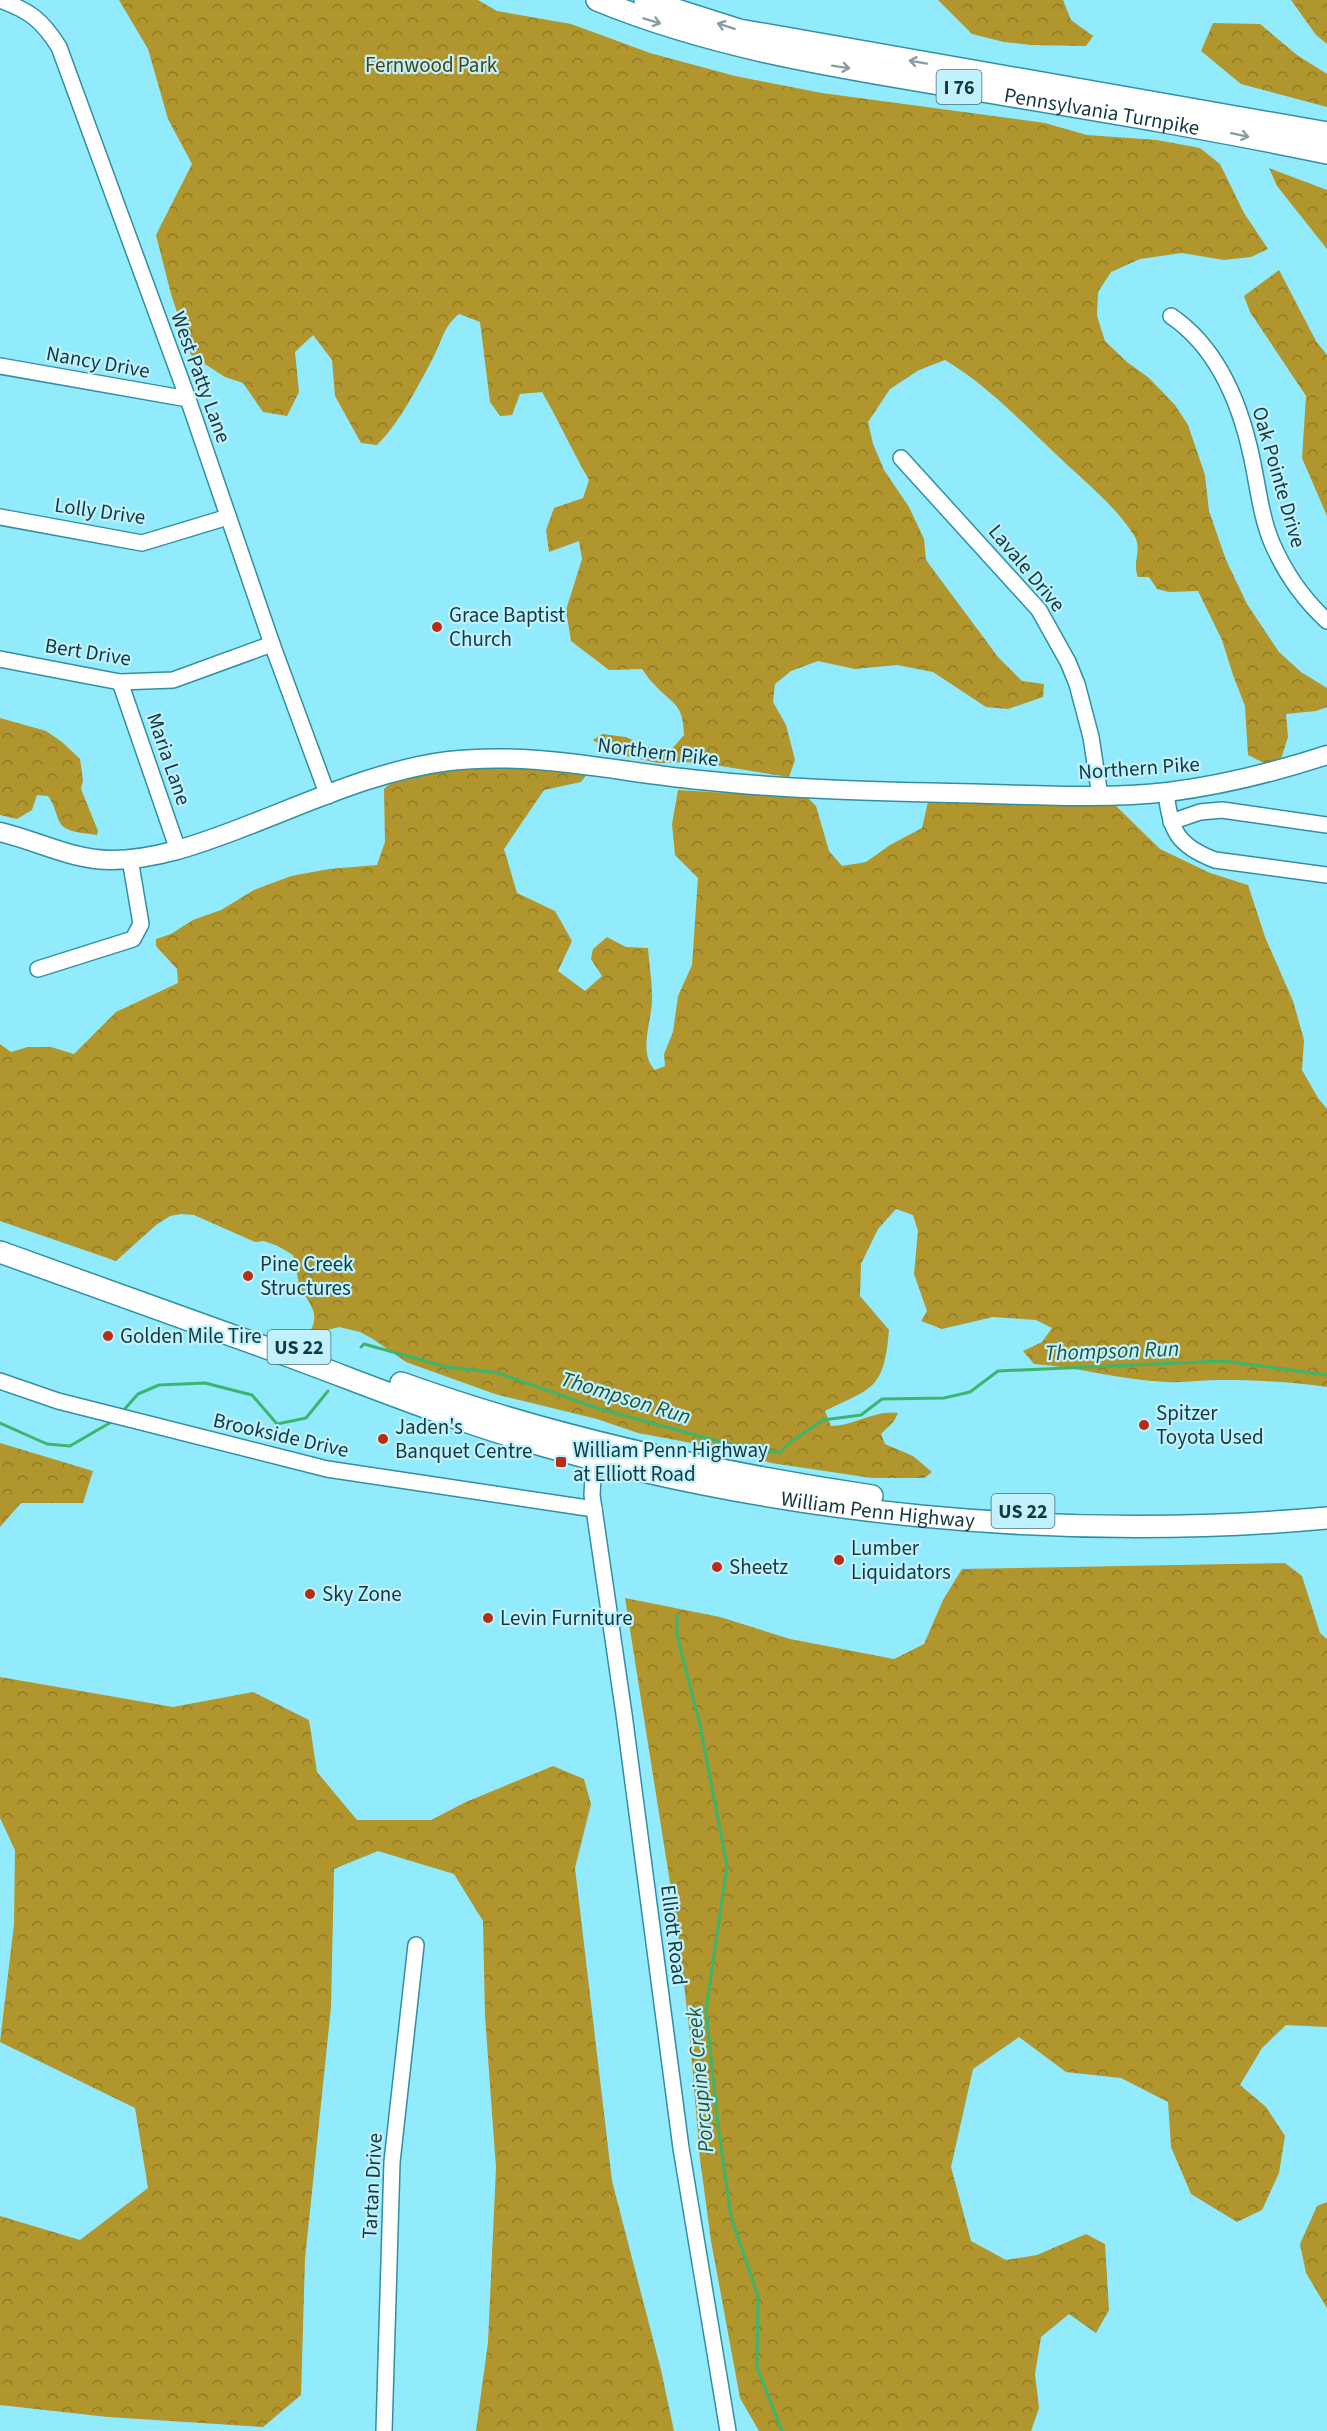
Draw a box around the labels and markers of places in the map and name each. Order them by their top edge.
place label: Grace Baptist Church [449,600,565,654]
marker: Grace Baptist Church [430,620,444,634]
place label: Pine Creek Structures [260,1249,354,1303]
marker: Pine Creek Structures [241,1269,255,1283]
place label: Golden Mile Tire [120,1321,262,1351]
marker: Golden Mile Tire [101,1329,115,1343]
place label: Spitzer Toyota Used [1156,1398,1264,1452]
place label: Jaden's Banquet Centre [395,1412,533,1466]
marker: Spitzer Toyota Used [1137,1418,1151,1432]
marker: Jaden's Banquet Centre [376,1432,390,1446]
place label: William Penn Highway at Elliott Road [573,1435,768,1489]
marker: William Penn Highway at Elliott Road [554,1455,568,1469]
place label: Lumber Liquidators [851,1533,951,1587]
place label: Sheetz [729,1552,788,1582]
marker: Lumber Liquidators [832,1553,846,1567]
marker: Sheetz [710,1560,724,1574]
place label: Sky Zone [322,1579,402,1609]
marker: Sky Zone [303,1587,317,1601]
place label: Levin Furniture [500,1603,633,1633]
marker: Levin Furniture [481,1611,495,1625]

